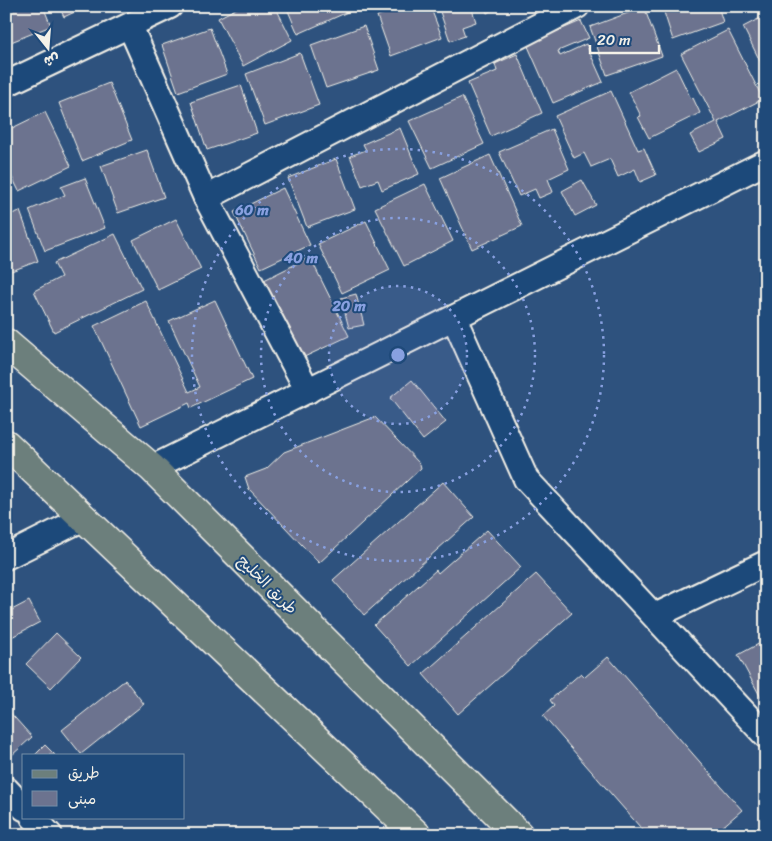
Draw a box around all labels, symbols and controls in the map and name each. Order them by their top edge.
north arrow [22,22,72,72]
scale bar [590,22,658,54]
text: 20 m [597,27,631,53]
text: ش [41,46,63,74]
text: 60 m [234,197,269,223]
text: 40 m [283,245,319,271]
text: 20 m [331,293,366,319]
centre of rings [389,346,407,364]
street label: طريق الخليج [230,547,305,622]
legend [22,754,185,818]
text: طريق [68,760,100,786]
text: مبنى [68,786,96,812]

